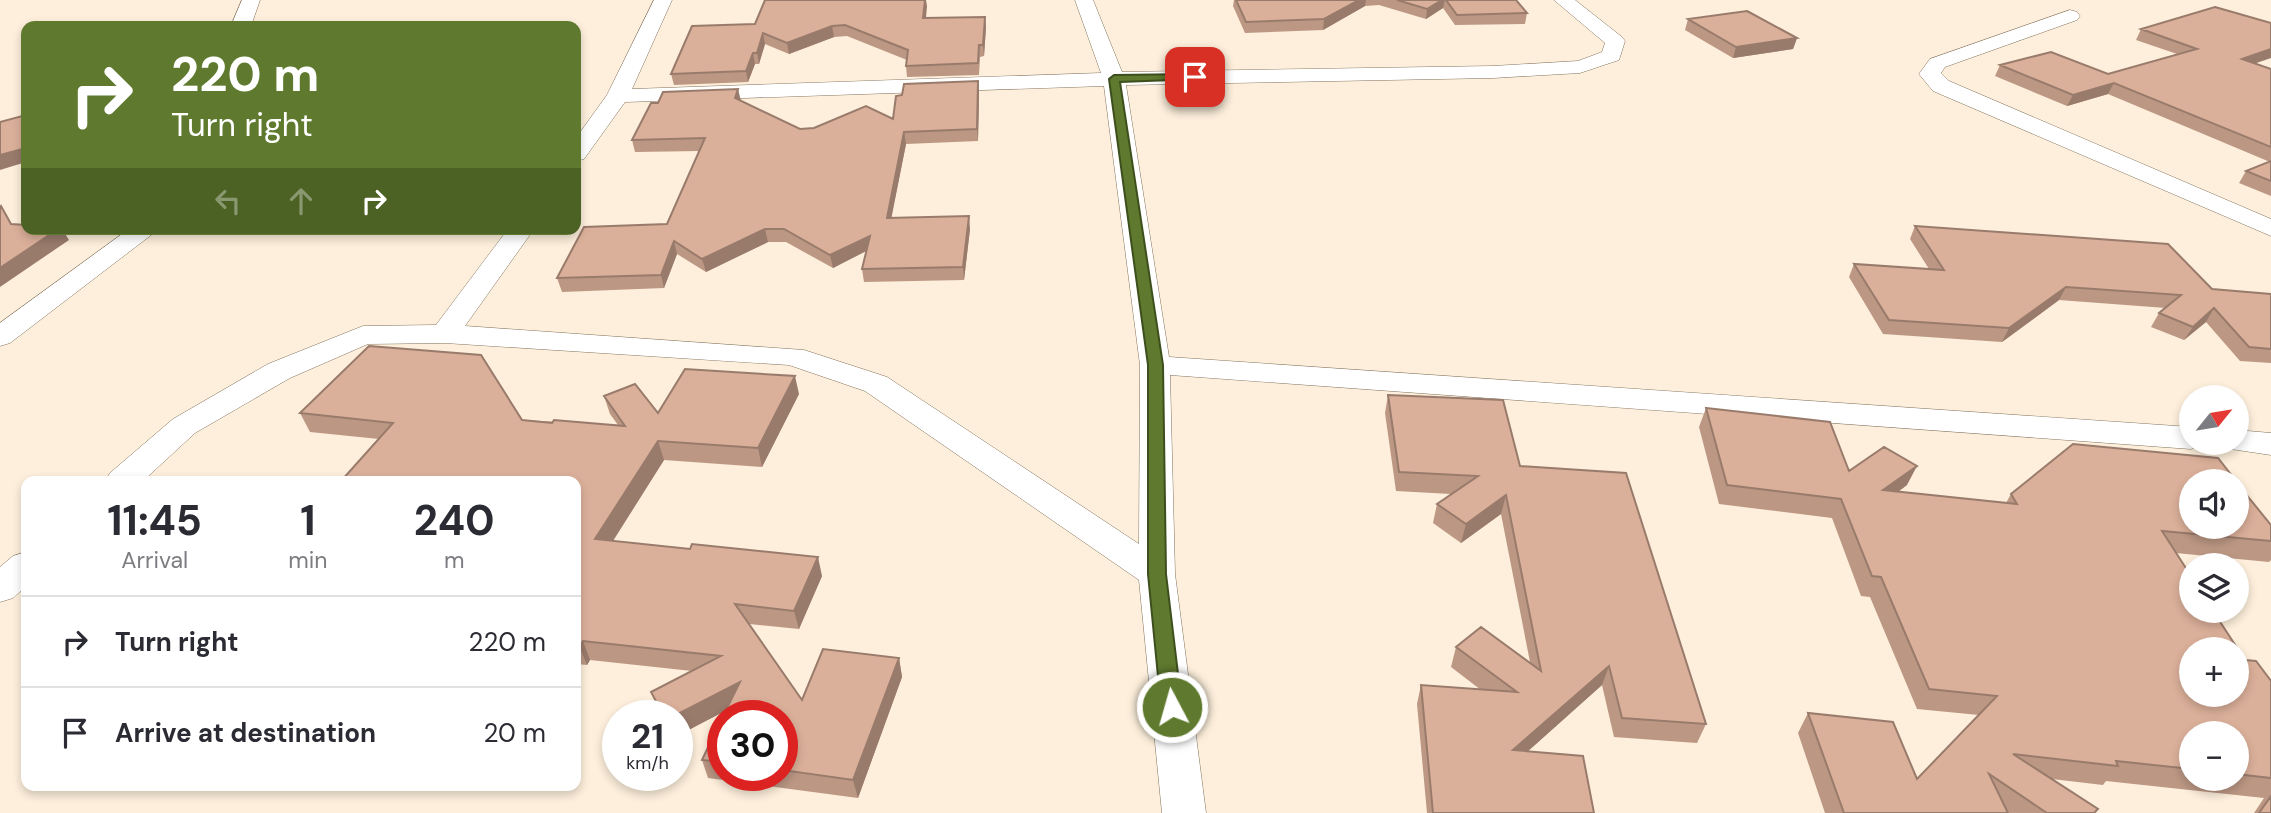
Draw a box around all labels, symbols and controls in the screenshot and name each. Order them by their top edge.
text: 220 m [171,42,319,106]
pin [1165,47,1225,107]
icon: right [56,49,147,140]
icon: arrive [1176,58,1214,96]
text: Turn right [171,104,313,146]
icon: left [209,182,247,220]
icon: ahead [282,182,320,220]
icon: right [355,182,393,220]
north arrow [2179,385,2249,455]
map controls [2179,385,2249,791]
button: sound [2179,469,2249,539]
text: 11:45 [107,493,202,548]
text: 1 [300,493,316,548]
text: 240 [414,493,495,548]
text: Arrival [121,545,188,575]
text: min [288,545,328,575]
text: m [444,545,464,575]
button: layers [2179,553,2249,623]
icon: right [56,623,94,661]
text: Turn right [115,625,239,659]
text: 220 m [468,625,546,659]
button: + [2179,637,2249,707]
position arrow [1135,670,1209,744]
speed limit sign: 30 [707,700,798,791]
text: 21 [631,713,664,759]
icon: arrive [56,714,94,752]
text: Arrive at destination [115,716,376,750]
text: 20 m [483,716,546,750]
button: − [2179,721,2249,791]
text: km/h [626,751,669,775]

